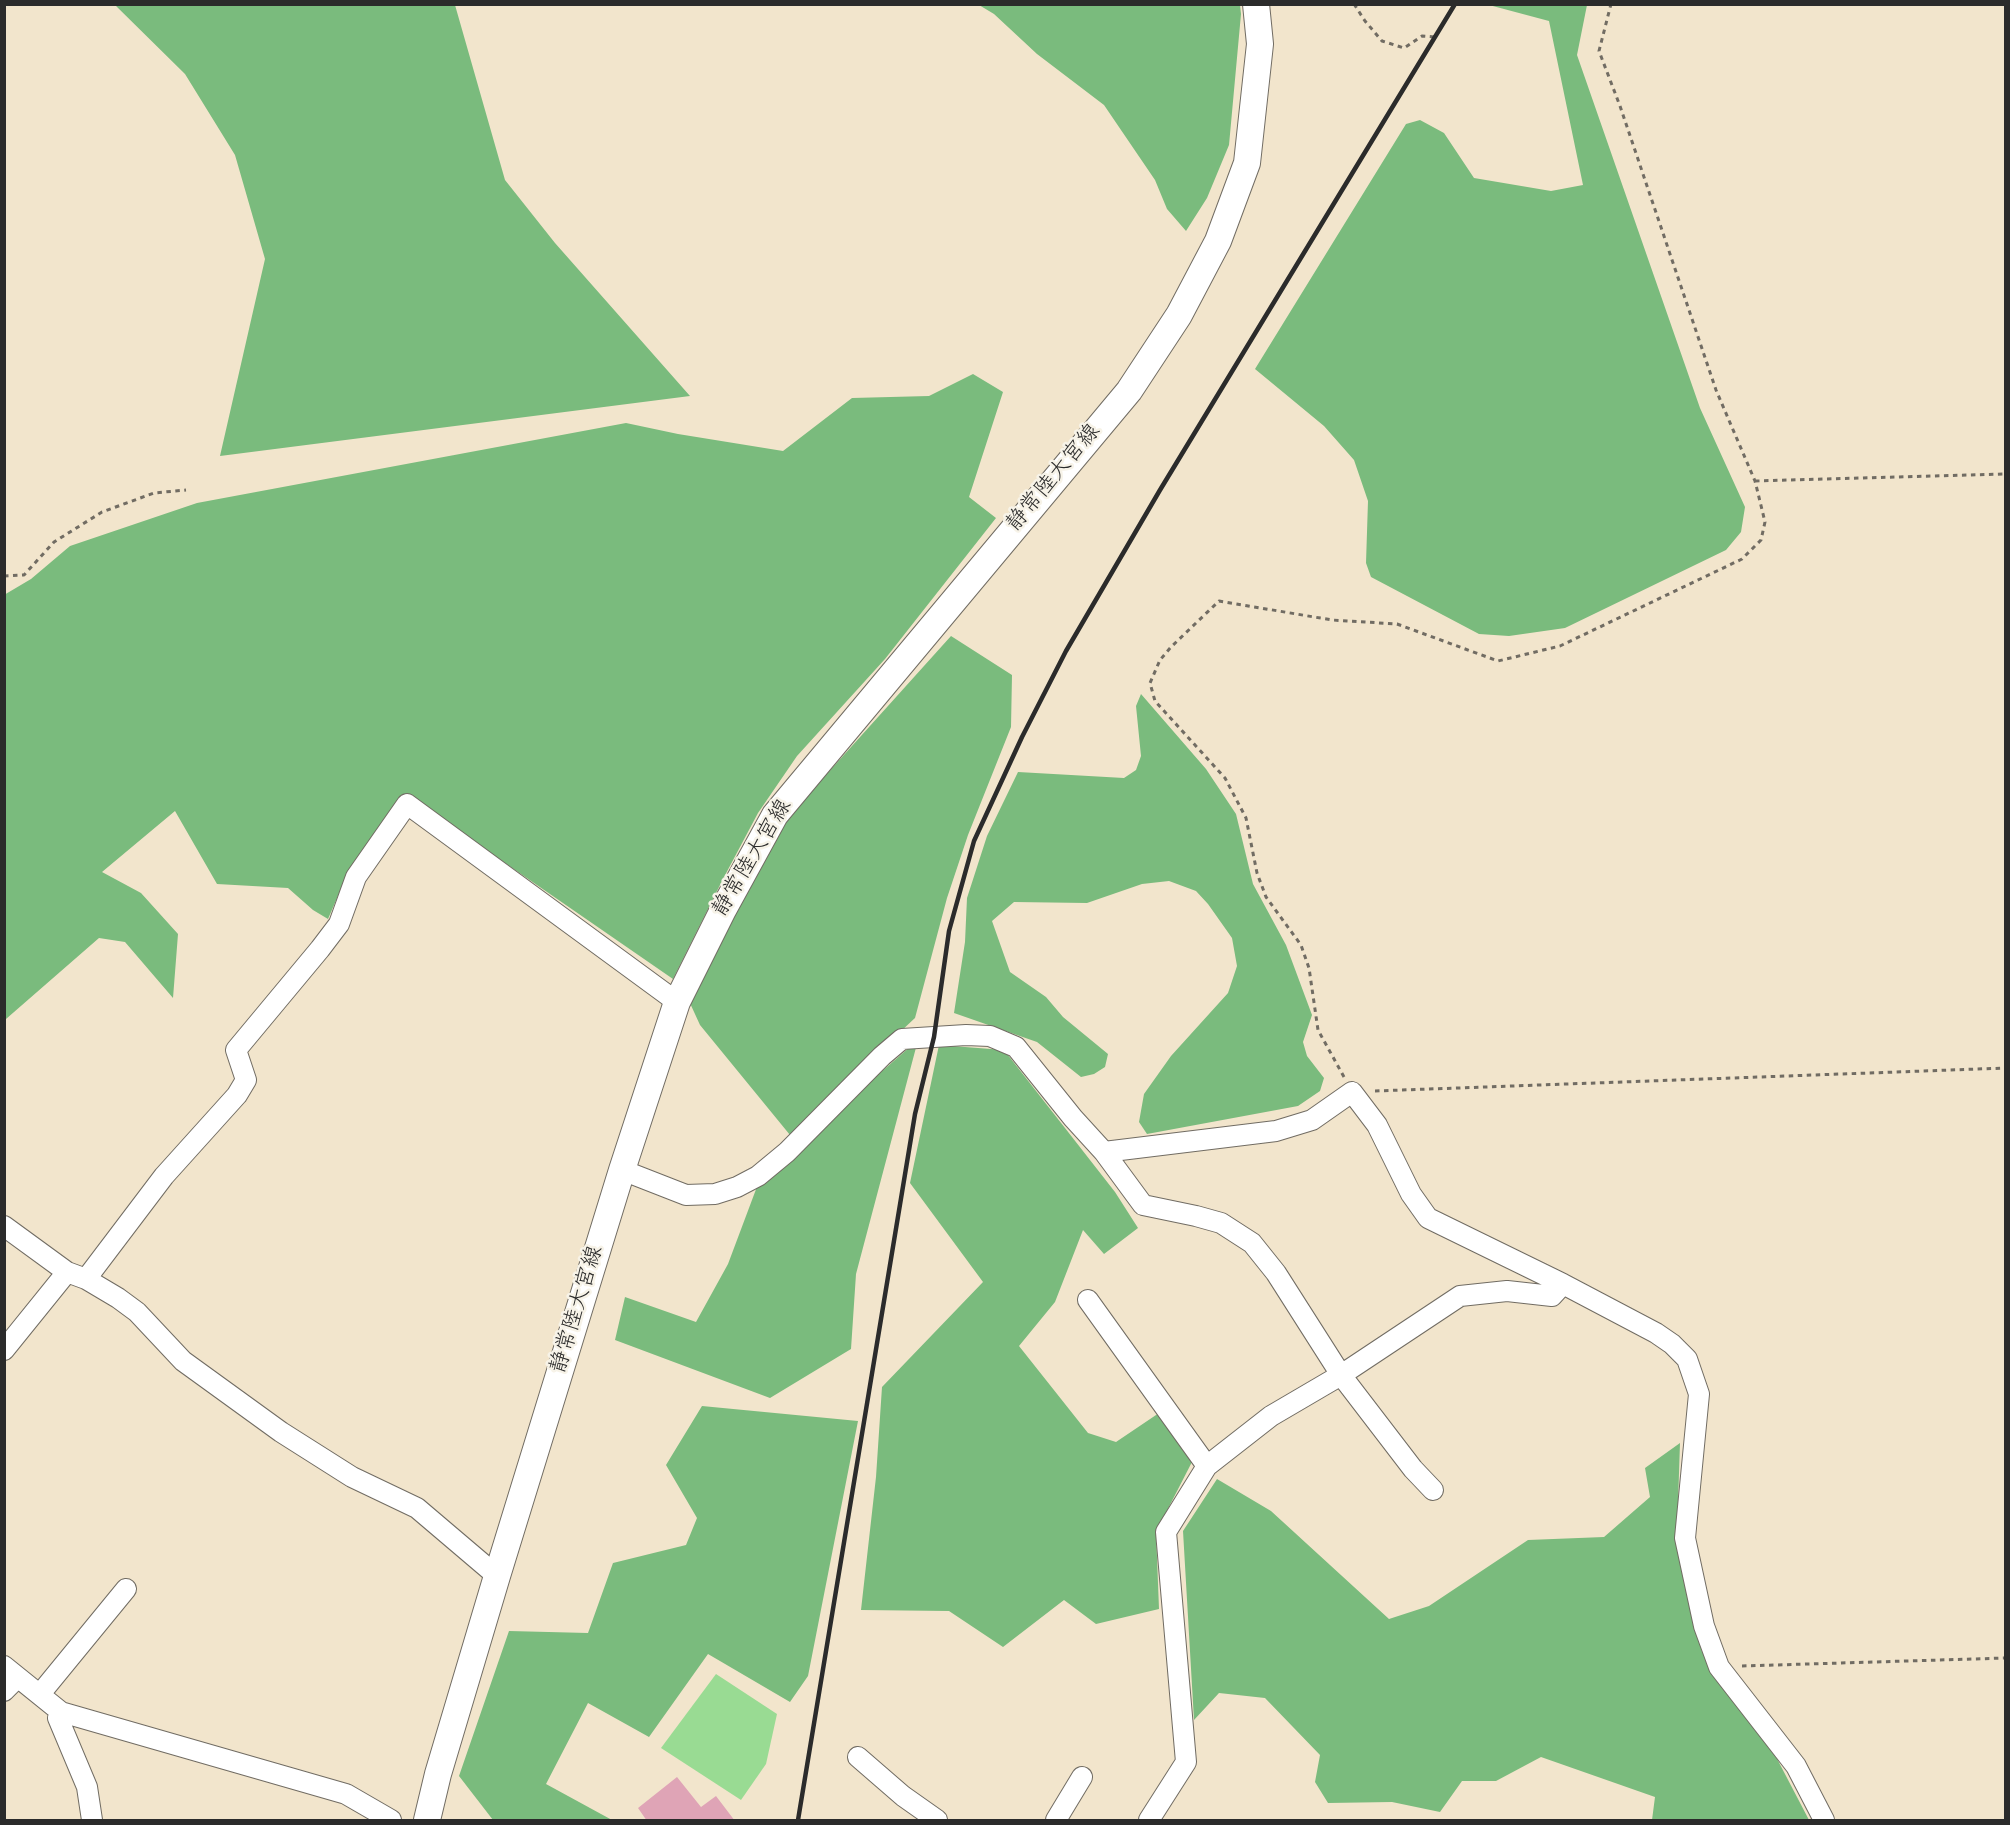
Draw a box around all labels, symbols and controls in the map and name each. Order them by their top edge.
street label: 静常陸大宮線 [1002,420,1108,538]
street label: 静常陸大宮線 [709,796,799,922]
street label: 静常陸大宮線 [547,1243,611,1377]

